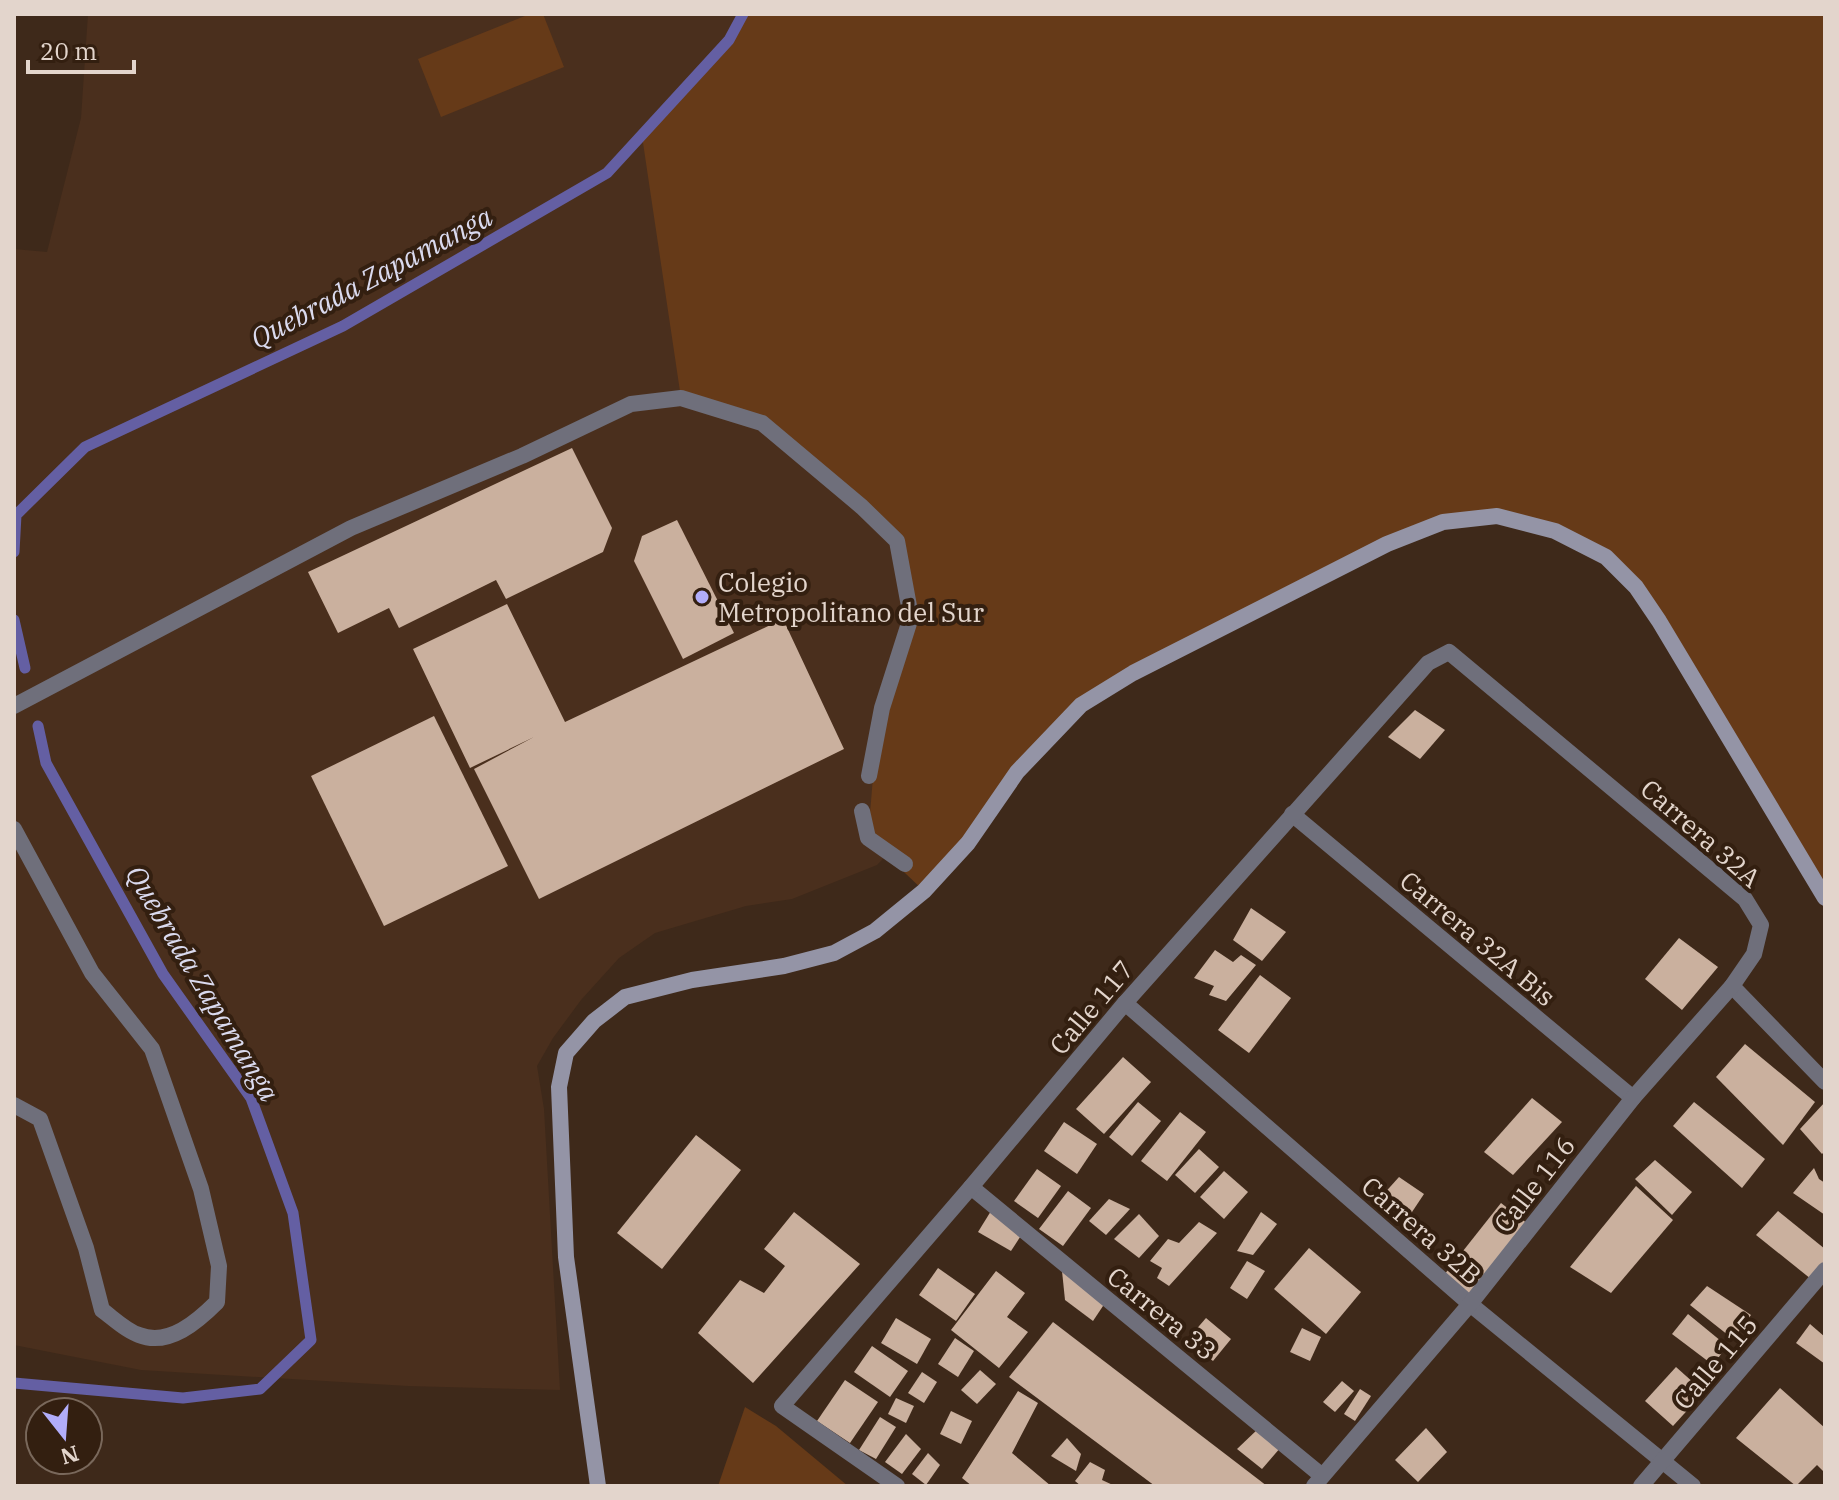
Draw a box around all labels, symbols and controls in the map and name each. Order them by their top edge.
scale bar [28,24,134,74]
text: 20 m [40,35,97,67]
water label: Quebrada Zapamanga [244,197,498,357]
place label: Colegio Metropolitano del Sur [718,565,984,629]
marker: Colegio Metropolitano del Sur [693,588,711,606]
street label: Carrera 32A [1634,771,1768,895]
water label: Quebrada Zapamanga [118,858,288,1108]
street label: Carrera 32A Bis [1393,863,1563,1013]
street label: Calle 117 [1042,953,1140,1061]
street label: Calle 116 [1486,1129,1582,1239]
street label: Carrera 32B [1355,1169,1489,1291]
street label: Carrera 33 [1101,1259,1223,1367]
street label: Calle 115 [1666,1308,1764,1416]
north arrow [24,1396,104,1476]
text: N [57,1439,83,1472]

